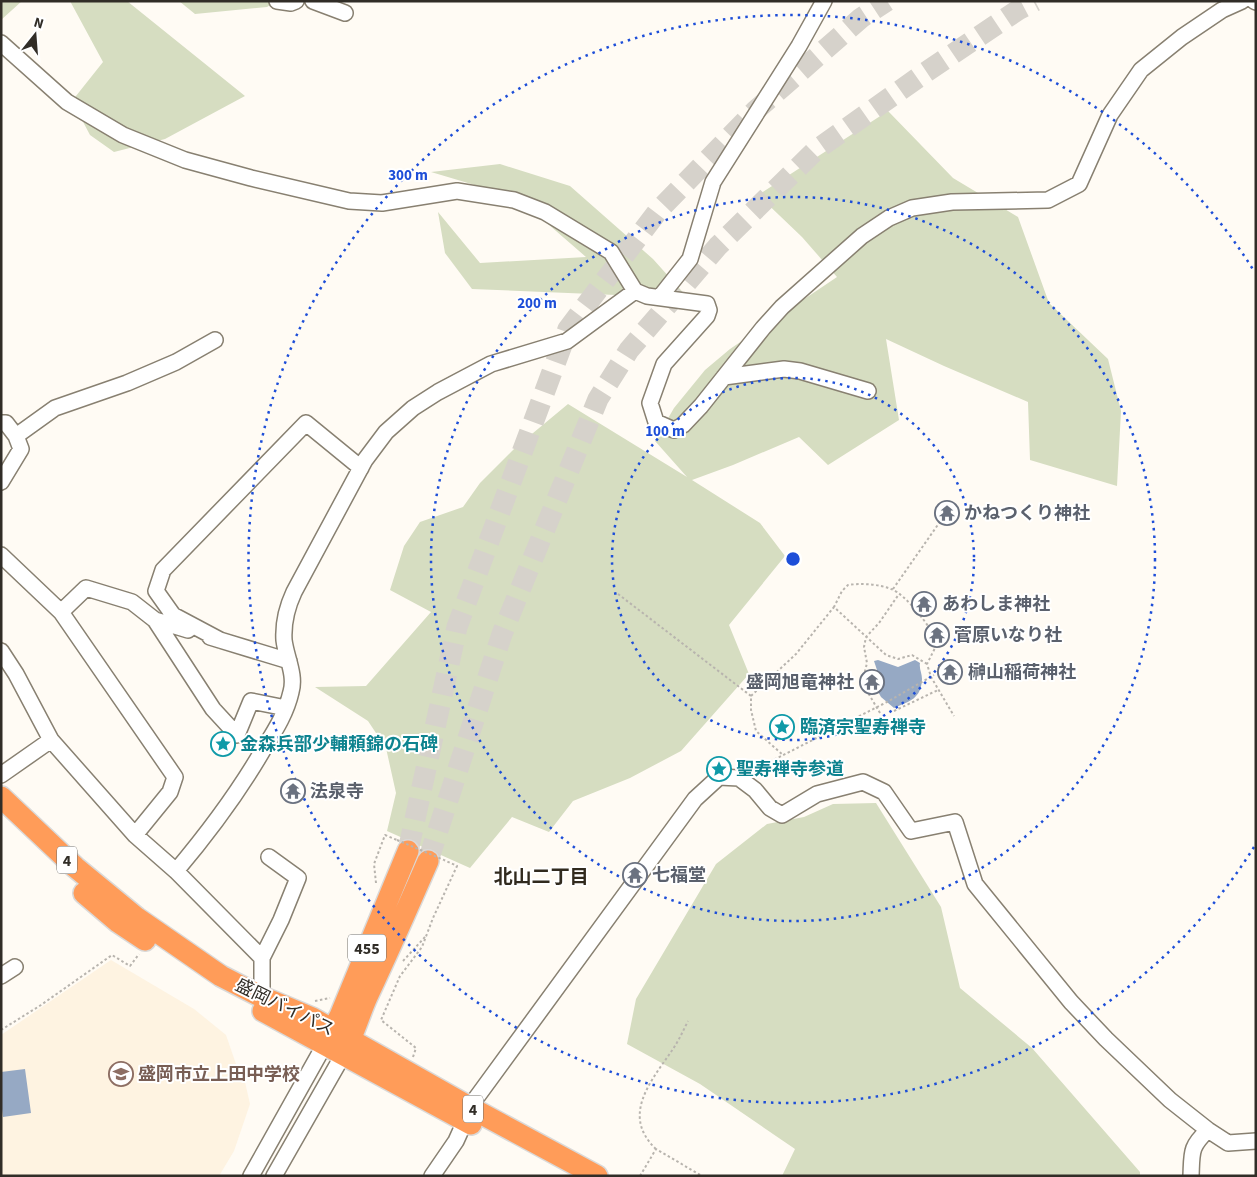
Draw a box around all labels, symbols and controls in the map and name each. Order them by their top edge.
north arrow [10,10,60,60]
text: N [31,13,46,34]
text: 300 m [388,165,428,186]
text: 200 m [517,293,557,314]
text: 100 m [645,421,685,442]
temple icon: かねつくり神社 [934,500,960,526]
place label: かねつくり神社 [964,501,1090,526]
centre of rings [784,550,802,568]
temple icon: あわしま神社 [911,591,937,617]
place label: あわしま神社 [942,592,1050,617]
temple icon: 菅原いなり社 [924,622,950,648]
place label: 菅原いなり社 [954,623,1062,648]
temple icon: 榊山稲荷神社 [937,659,963,685]
place label: 榊山稲荷神社 [968,660,1076,685]
temple icon: 盛岡旭竜神社 [859,669,885,695]
place label: 盛岡旭竜神社 [746,670,854,695]
place icon: 臨済宗聖寿禅寺 [769,714,795,740]
place label: 臨済宗聖寿禅寺 [800,715,926,740]
place icon: 金森兵部少輔頼錦の石碑 [210,731,236,757]
place label: 金森兵部少輔頼錦の石碑 [240,732,438,757]
place icon: 聖寿禅寺参道 [706,756,732,782]
place label: 聖寿禅寺参道 [736,757,844,782]
temple icon: 法泉寺 [280,778,306,804]
place label: 法泉寺 [310,779,364,804]
road number: 4 [57,846,77,874]
temple icon: 七福堂 [622,862,648,888]
place label: 七福堂 [652,863,706,888]
district label: 北山二丁目 [493,864,589,891]
road number: 455 [348,934,386,961]
street label: 盛岡バイパス [231,973,339,1042]
school or university icon: 盛岡市立上田中学校 [108,1061,134,1087]
place label: 盛岡市立上田中学校 [138,1062,300,1087]
road number: 4 [463,1096,483,1122]

